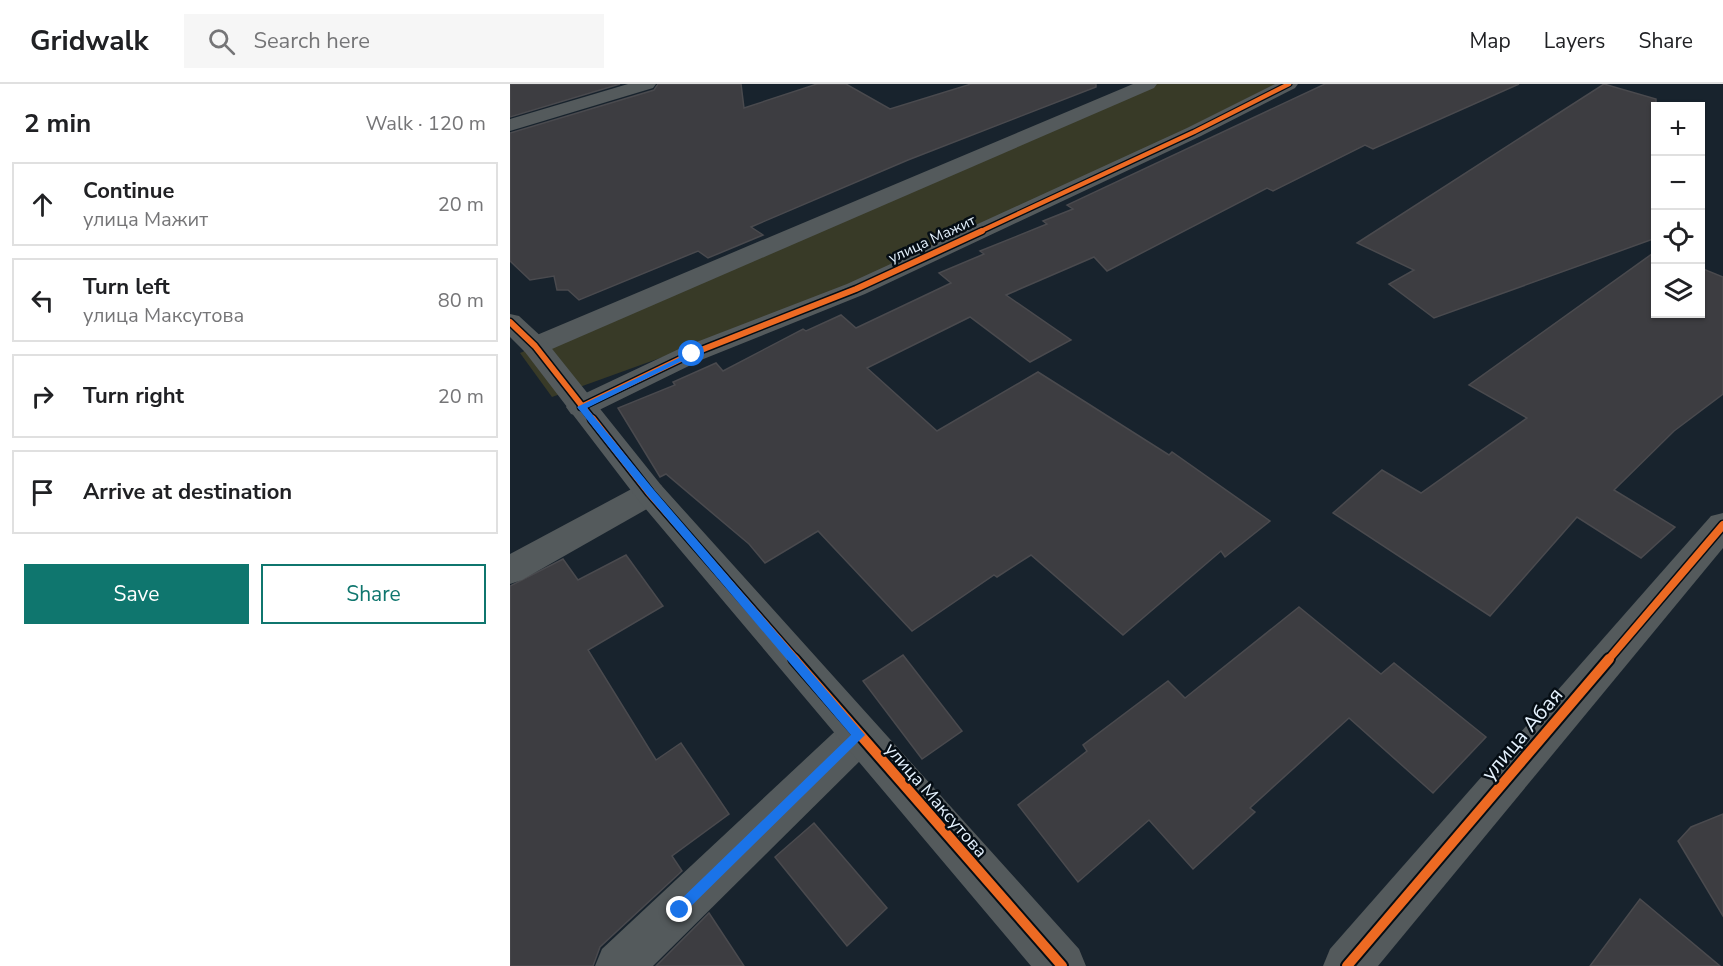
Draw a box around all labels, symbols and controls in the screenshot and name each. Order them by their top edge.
search box [184,14,604,68]
text: Gridwalk [30,22,148,60]
icon: search [205,25,238,58]
text: Search here [253,26,370,56]
text: Map [1469,27,1511,55]
text: Layers [1544,27,1605,55]
text: Share [1638,27,1693,55]
map controls [1651,102,1705,318]
button: + [1651,102,1705,156]
text: 2 min [24,106,91,141]
text: Walk · 120 m [366,110,486,137]
button: − [1651,156,1705,210]
text: Continue [83,176,174,206]
icon: ahead [26,188,59,221]
text: 20 m [438,191,484,218]
text: улица Мажит [83,206,208,233]
street label: улица Мажит [885,210,979,268]
button: locate [1651,210,1705,264]
button: layers [1651,264,1705,318]
text: Turn left [83,272,170,302]
icon: left [26,284,59,317]
text: 80 m [438,287,484,314]
text: улица Максутова [83,302,244,329]
route start [678,340,704,366]
icon: right [26,380,59,413]
text: Turn right [83,381,184,411]
text: 20 m [438,383,484,410]
icon: arrive [26,476,59,509]
text: Arrive at destination [83,477,292,507]
button: Save [24,564,249,624]
button: Share [261,564,486,624]
street label: улица Абая [1475,682,1569,786]
street label: улица Максутова [879,737,993,863]
route end [666,896,692,922]

